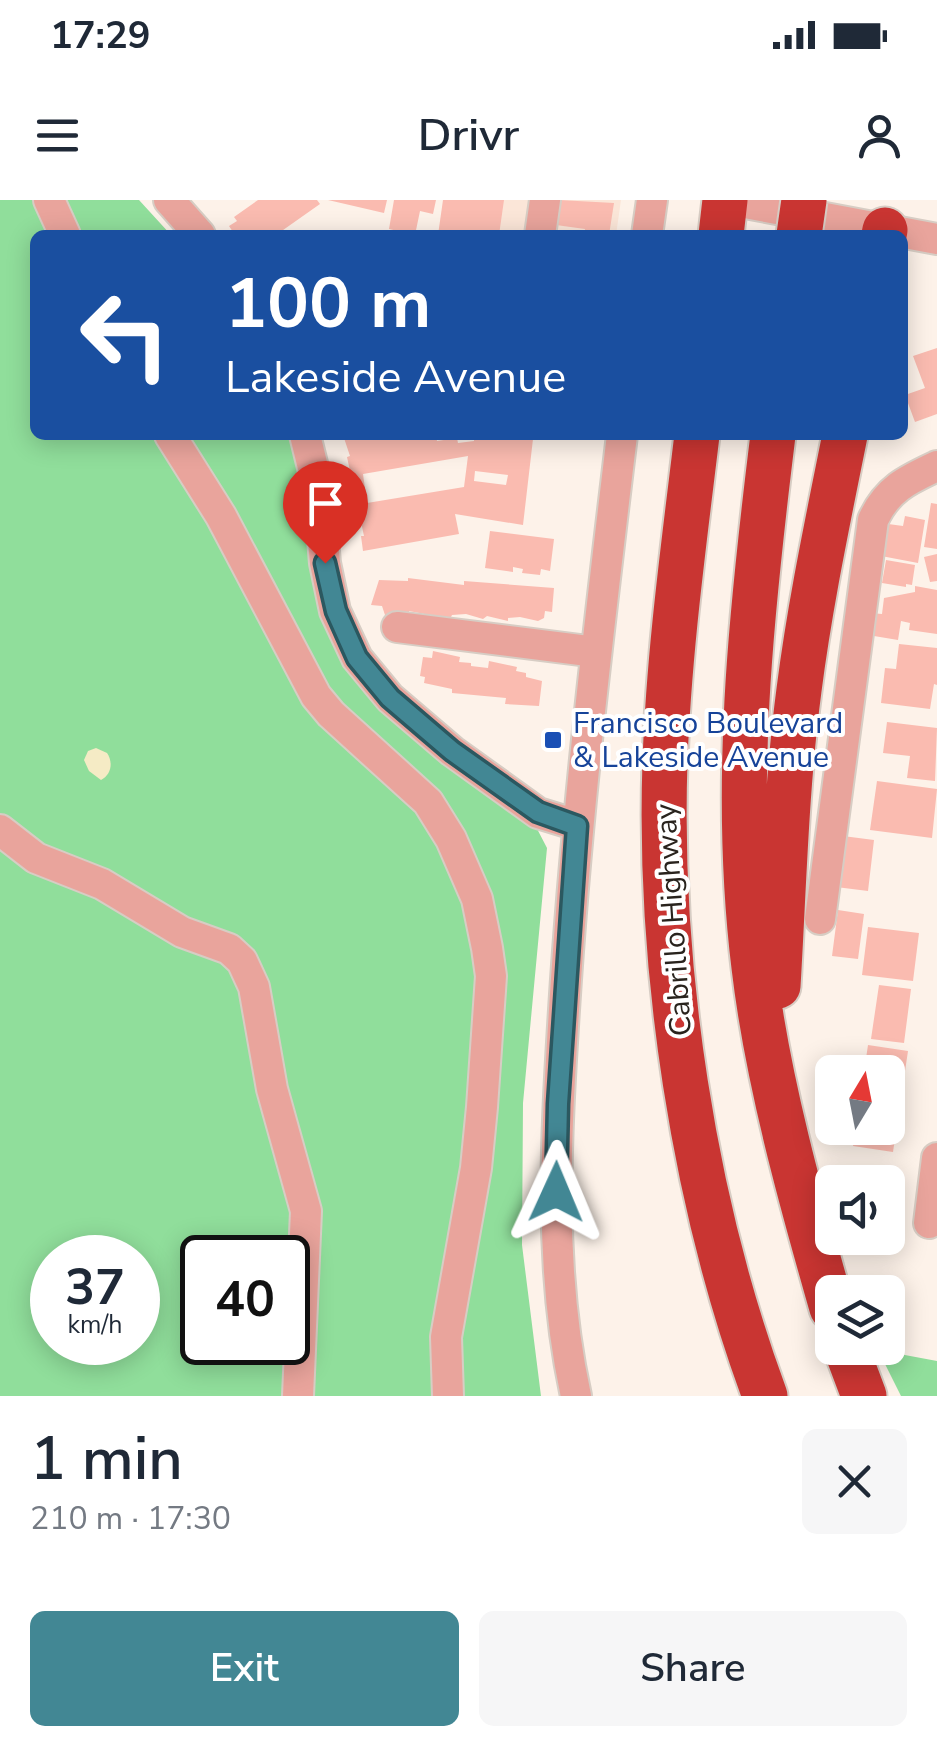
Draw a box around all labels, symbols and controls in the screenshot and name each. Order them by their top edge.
text: 17:29 [50,10,151,61]
text: Drivr [418,105,519,166]
icon: menu [30,108,85,163]
icon: person [852,108,907,163]
text: 100 m [225,256,431,352]
icon: left [60,270,190,400]
text: Lakeside Avenue [225,347,566,408]
pin [283,461,368,564]
icon: arrive [298,476,353,531]
place label: Francisco Boulevard & Lakeside Avenue [573,703,843,778]
marker: Francisco Boulevard & Lakeside Avenue [542,729,564,751]
street label: Cabrillo Highway [645,802,702,1038]
north arrow [815,1055,905,1145]
map controls [815,1055,905,1365]
position arrow [504,1140,608,1244]
button: sound [815,1165,905,1255]
speed limit sign: 40 [180,1235,310,1365]
text: 37 [65,1253,125,1322]
button: layers [815,1275,905,1365]
text: km/h [67,1308,123,1342]
text: 1 min [30,1418,183,1500]
button: close [802,1429,907,1534]
text: 210 m · 17:30 [30,1497,231,1540]
button: Exit [30,1611,459,1726]
button: Share [479,1611,907,1726]

